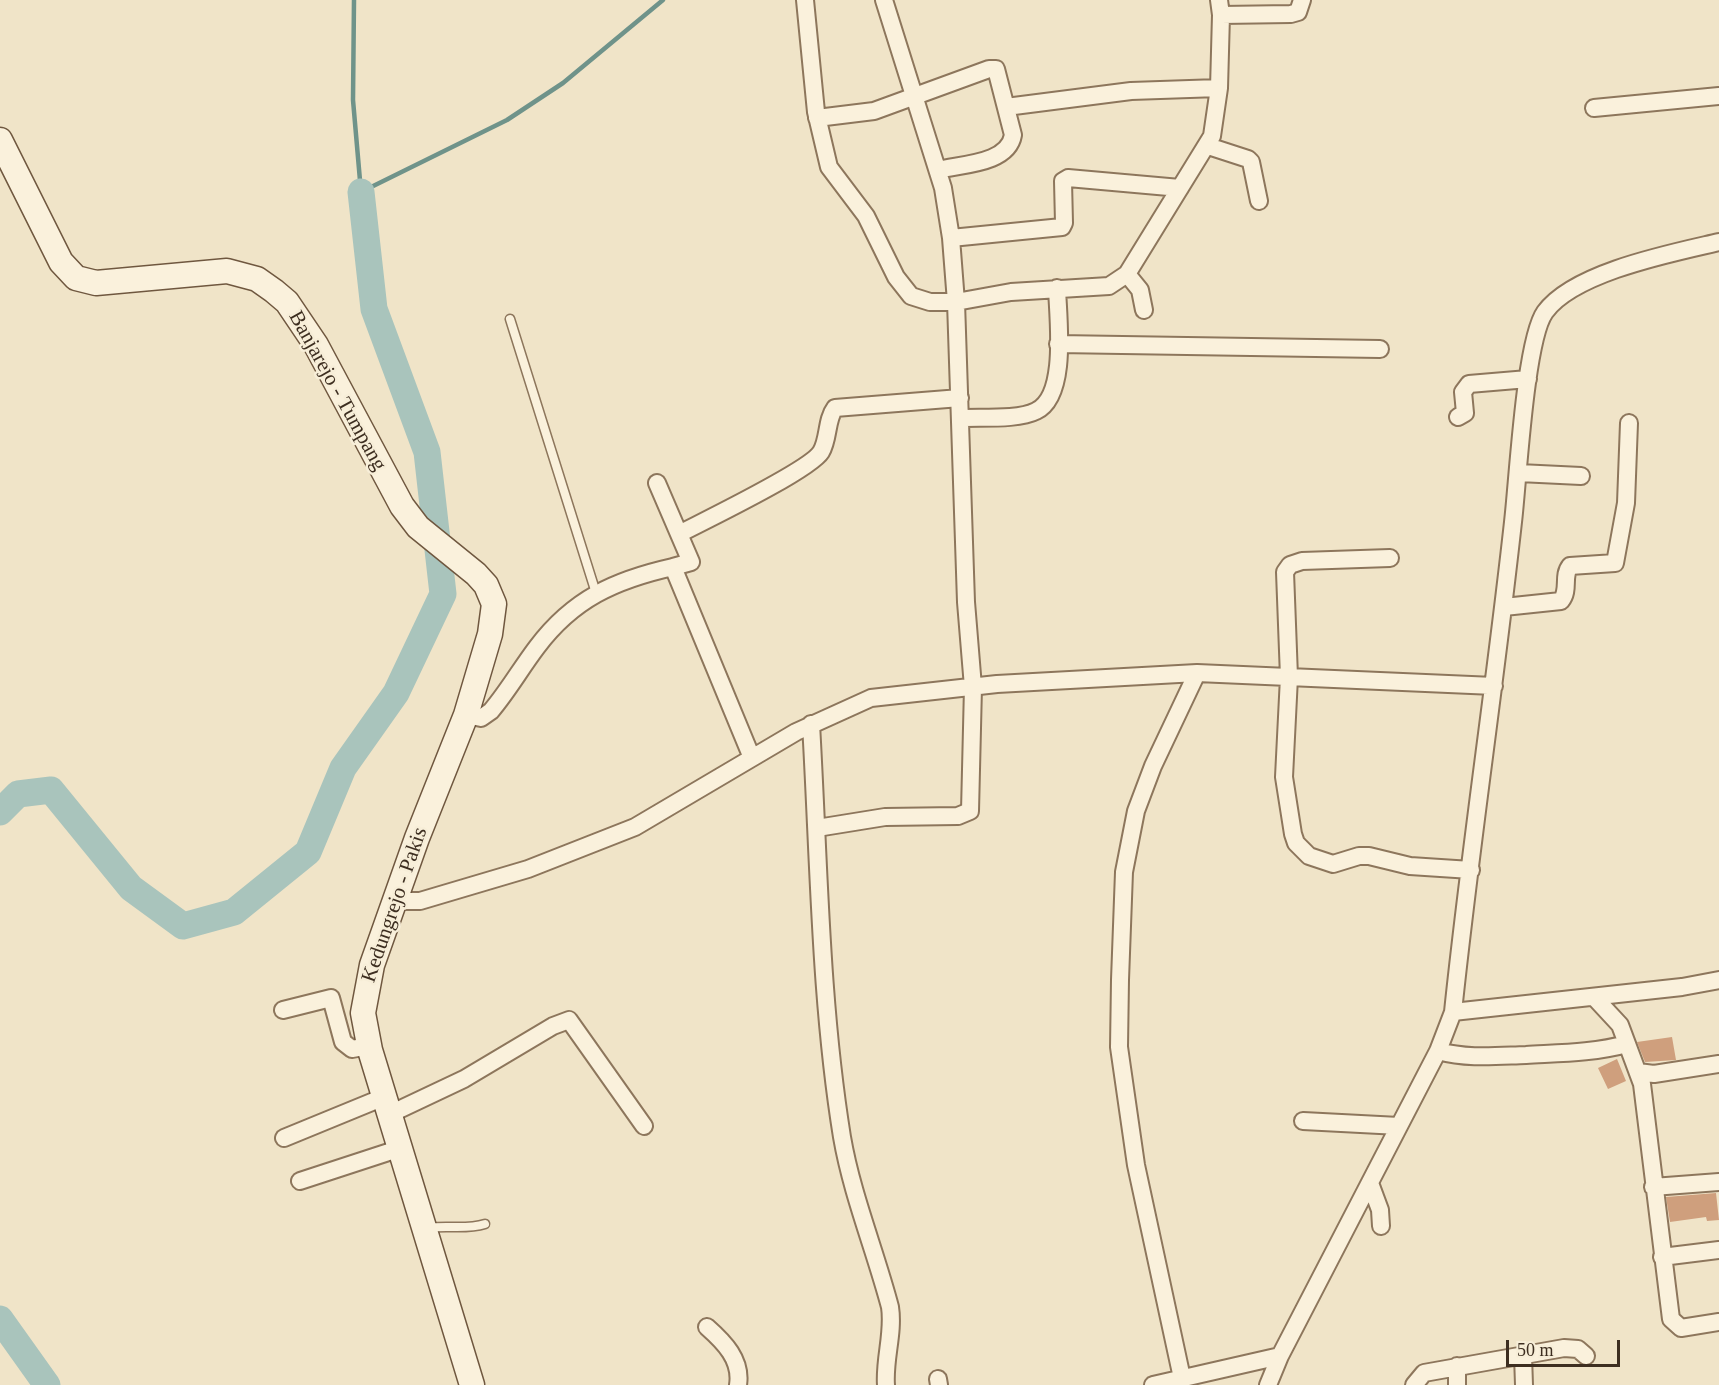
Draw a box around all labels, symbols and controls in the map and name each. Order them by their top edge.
street label: Banjarejo - Tumpang [283,307,391,475]
street label: Kedungrejo - Pakis [357,824,433,986]
scale bar [1509,1328,1623,1366]
text: 50 m [1517,1340,1554,1360]

